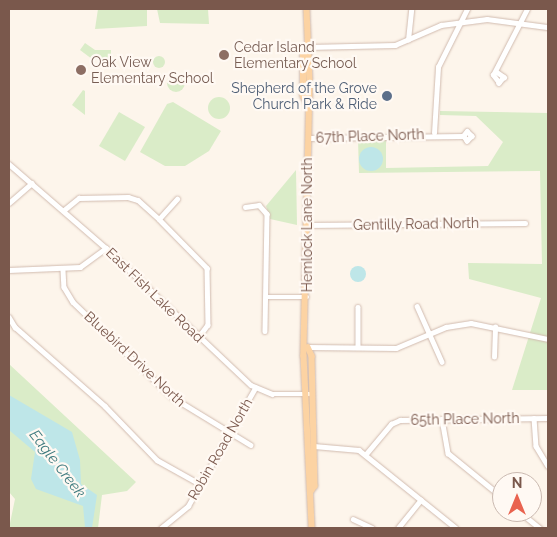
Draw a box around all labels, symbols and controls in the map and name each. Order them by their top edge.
place label: Cedar Island Elementary School [234,39,357,72]
marker: Cedar Island Elementary School [218,49,230,61]
place label: Oak View Elementary School [91,54,214,86]
marker: Oak View Elementary School [75,64,87,76]
place label: Shepherd of the Grove Church Park & Ride [231,80,377,112]
marker: Shepherd of the Grove Church Park & Ride [381,90,393,102]
street label: 67th Place North [315,126,425,146]
street label: Hemlock Lane North [299,158,315,292]
street label: Gentilly Road North [353,214,479,234]
street label: East Fish Lake Road [103,244,207,346]
street label: Bluebird Drive North [81,308,189,410]
street label: Robin Road North [184,395,256,503]
street label: 65th Place North [410,410,520,428]
water label: Eagle Creek [25,427,89,501]
north arrow [492,472,542,522]
text: N [512,475,522,491]

